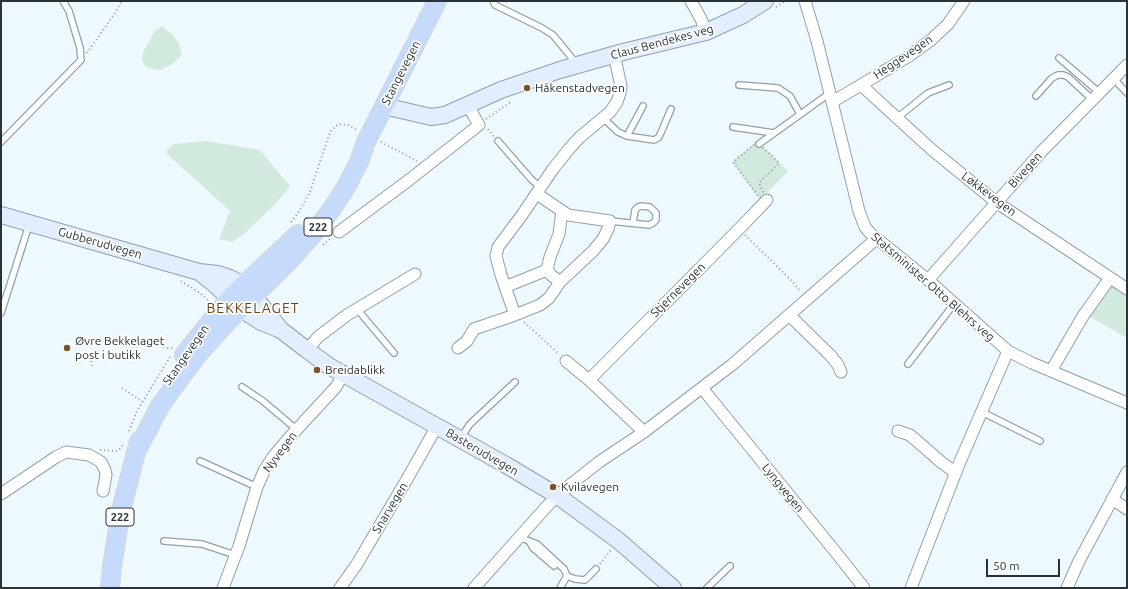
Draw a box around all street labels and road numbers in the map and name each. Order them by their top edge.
street label: Claus Bendekes veg [609,21,715,63]
street label: Heggevegen [871,32,935,82]
street label: Stangevegen [379,38,423,108]
street label: Bivegen [1005,149,1045,191]
street label: Løkkevegen [959,169,1019,219]
road number: 222 [304,218,332,236]
street label: Gubberudvegen [56,224,144,262]
street label: Statsminister Otto Blehrs veg [868,230,998,344]
street label: Stjernevegen [648,260,708,320]
street label: Stangevegen [160,322,212,388]
street label: Basterudvegen [443,425,521,479]
street label: Nyvegen [260,429,300,475]
street label: Lyngvegen [759,461,807,515]
street label: Snarvegen [369,480,411,536]
road number: 222 [106,508,134,526]

